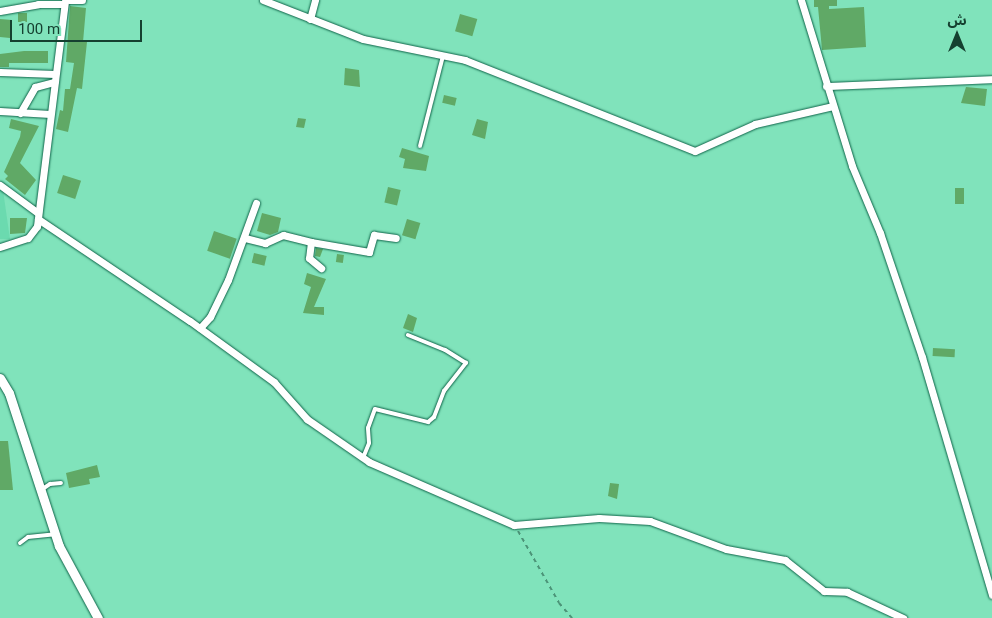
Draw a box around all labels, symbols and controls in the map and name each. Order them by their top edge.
scale bar [12,10,145,42]
north arrow [932,10,982,60]
text: ش [947,12,967,28]
text: 100 m [18,20,60,38]

